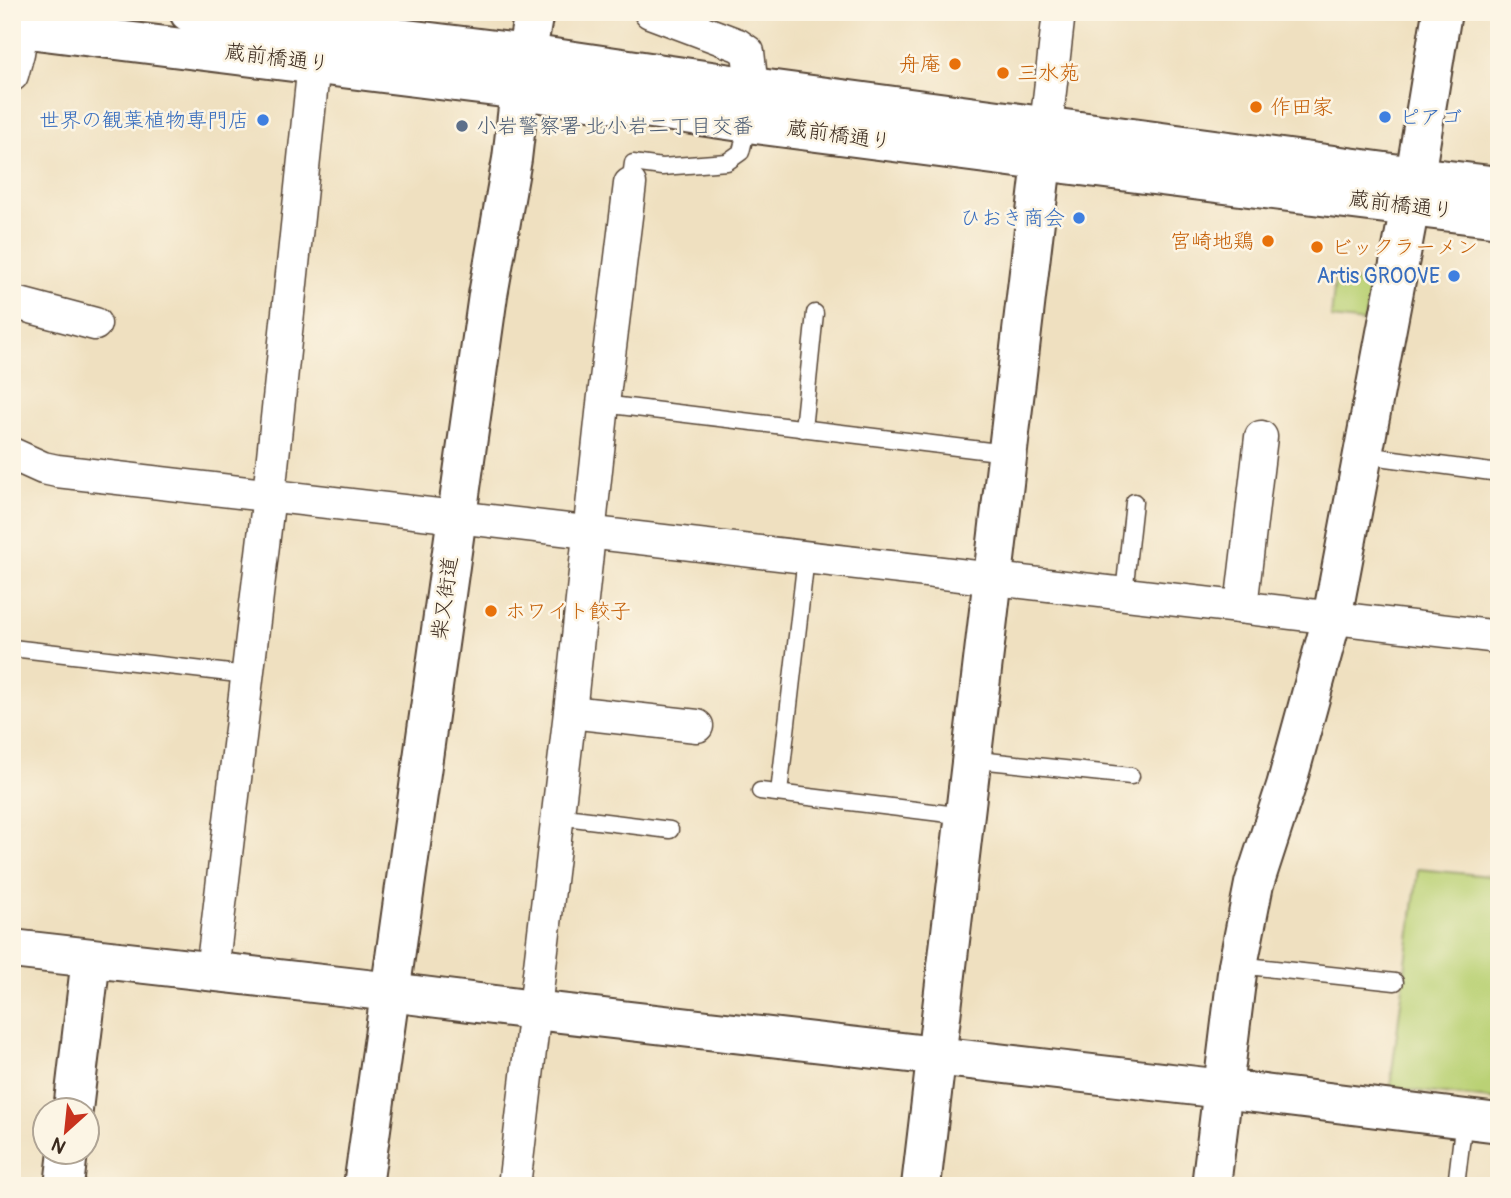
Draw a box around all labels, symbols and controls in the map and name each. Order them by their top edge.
street label: 蔵前橋通り [223,38,331,78]
place label: 舟庵 [899,51,941,78]
marker: 舟庵 [947,56,963,72]
place label: 三水苑 [1017,60,1080,87]
marker: 三水苑 [995,65,1011,81]
place label: 作田家 [1270,94,1333,121]
marker: 作田家 [1248,99,1264,115]
place label: ピアゴ [1399,104,1462,131]
place label: 世界の観葉植物専門店 [39,107,249,134]
marker: ピアゴ [1377,109,1393,125]
marker: 世界の観葉植物専門店 [255,112,271,128]
place label: 小岩警察署 北小岩二丁目交番 [476,113,754,140]
street label: 蔵前橋通り [785,114,893,156]
marker: 小岩警察署 北小岩二丁目交番 [454,118,470,134]
street label: 蔵前橋通り [1347,185,1455,225]
place label: ひおき商会 [960,205,1065,232]
marker: ひおき商会 [1071,210,1087,226]
place label: 宮崎地鶏 [1170,228,1254,255]
marker: 宮崎地鶏 [1260,233,1276,249]
place label: ビックラーメン [1331,234,1478,261]
marker: ビックラーメン [1309,239,1325,255]
place label: Artis GROOVE [1316,263,1440,290]
marker: Artis GROOVE [1446,268,1462,284]
street label: 柴又街道 [426,555,464,641]
place label: ホワイト餃子 [505,598,631,625]
marker: ホワイト餃子 [483,603,499,619]
north arrow [32,1096,102,1166]
text: N [47,1132,70,1159]

